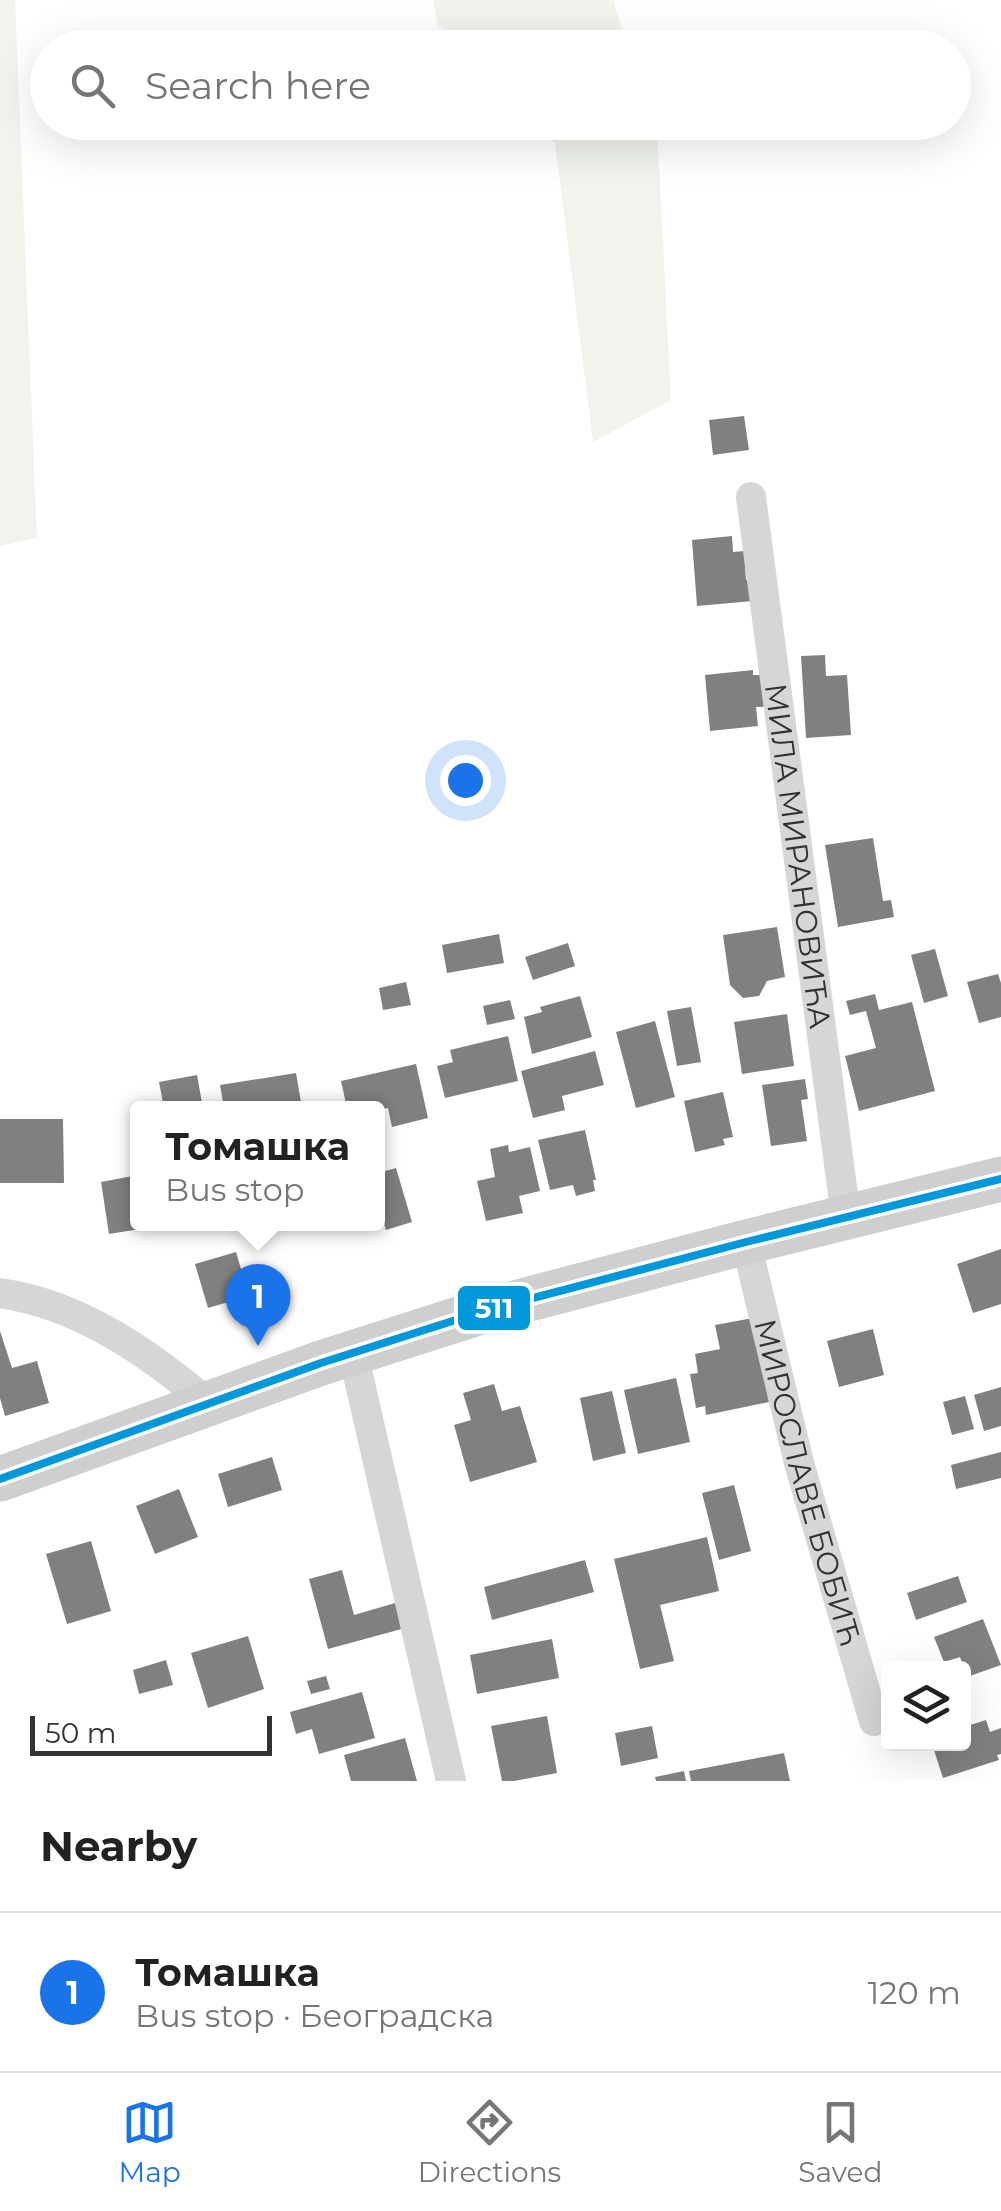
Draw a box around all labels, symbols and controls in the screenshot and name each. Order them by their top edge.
search box [30,30,971,140]
icon: search [65,58,120,113]
text: Search here [145,62,371,109]
street label: МИЛА МИРАНОВИЋА [757,681,839,1031]
your location [440,755,491,806]
popup [130,1101,385,1231]
text: Томашка [165,1123,350,1170]
text: Bus stop [165,1170,305,1209]
pin: 1 [226,1264,290,1346]
line badge: 511 [456,1284,532,1332]
text: 511 [475,1291,513,1325]
street label: МИРОСЛАВЕ БОБИЋ [747,1315,869,1650]
map controls [881,1661,971,1751]
button: layers [881,1661,971,1751]
scale bar [30,1711,272,1756]
text: 50 m [45,1716,116,1750]
text: Nearby [40,1820,197,1872]
text: Томашка [135,1949,320,1996]
text: 1 [66,1973,79,2012]
text: 120 m [868,1973,961,2012]
text: Bus stop · Београдска [135,1996,494,2035]
tab: Map [119,2095,181,2189]
tab: Directions [418,2095,561,2189]
tab: Saved [798,2095,882,2189]

